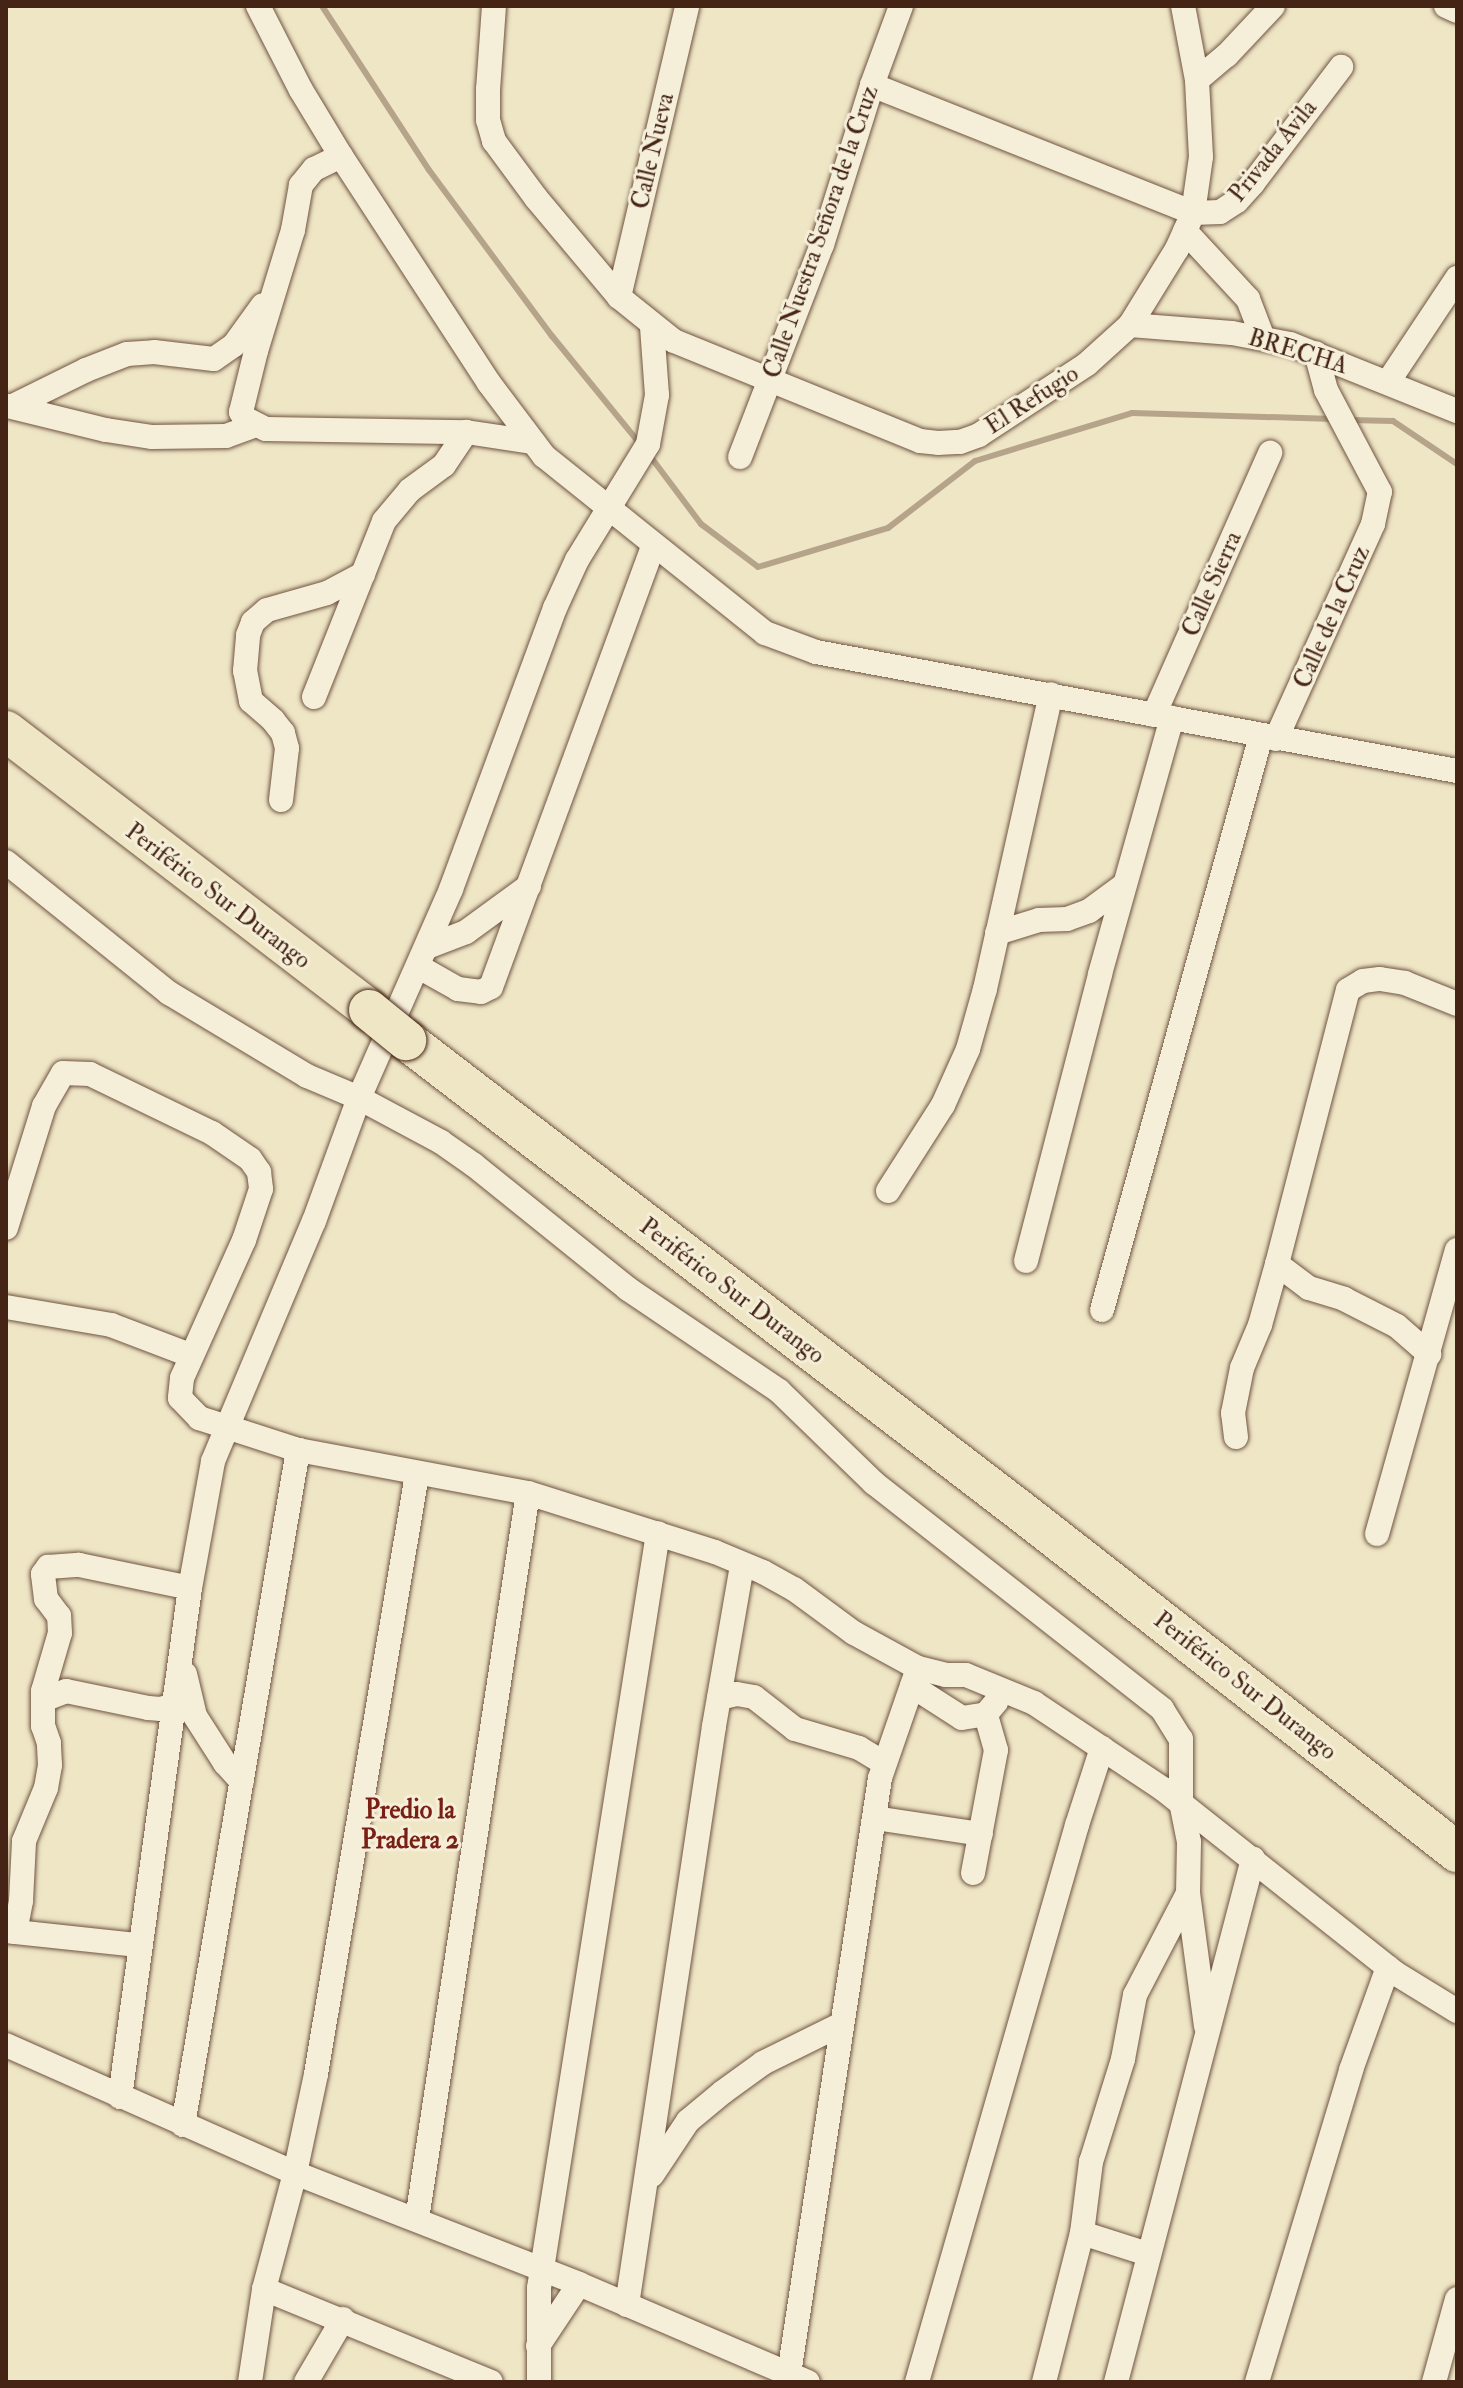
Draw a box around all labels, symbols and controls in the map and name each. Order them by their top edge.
street label: Calle Nuestra Señora de la Cruz [757,82,885,382]
street label: Calle Nueva [626,90,680,212]
street label: Privada Ávila [1223,94,1323,208]
street label: BRECHA [1245,323,1351,381]
street label: El Refugio [980,359,1084,441]
street label: Calle Sierra [1176,527,1248,641]
street label: Calle de la Cruz [1288,541,1376,693]
street label: Periférico Sur Durango [120,817,316,975]
street label: Periférico Sur Durango [634,1212,830,1370]
street label: Periférico Sur Durango [1148,1606,1342,1766]
district label: Predio la Pradera 2 [361,1795,459,1856]

